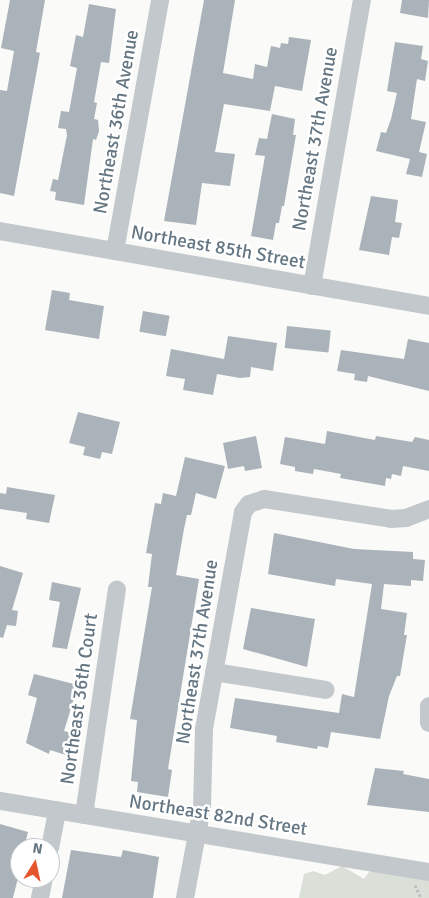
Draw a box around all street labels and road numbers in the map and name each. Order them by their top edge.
street label: Northeast 36th Avenue [90,28,144,216]
street label: Northeast 37th Avenue [289,45,343,233]
street label: Northeast 85th Street [129,221,307,275]
street label: Northeast 37th Avenue [172,558,224,746]
street label: Northeast 36th Court [57,612,103,786]
street label: Northeast 82nd Street [127,791,309,841]

